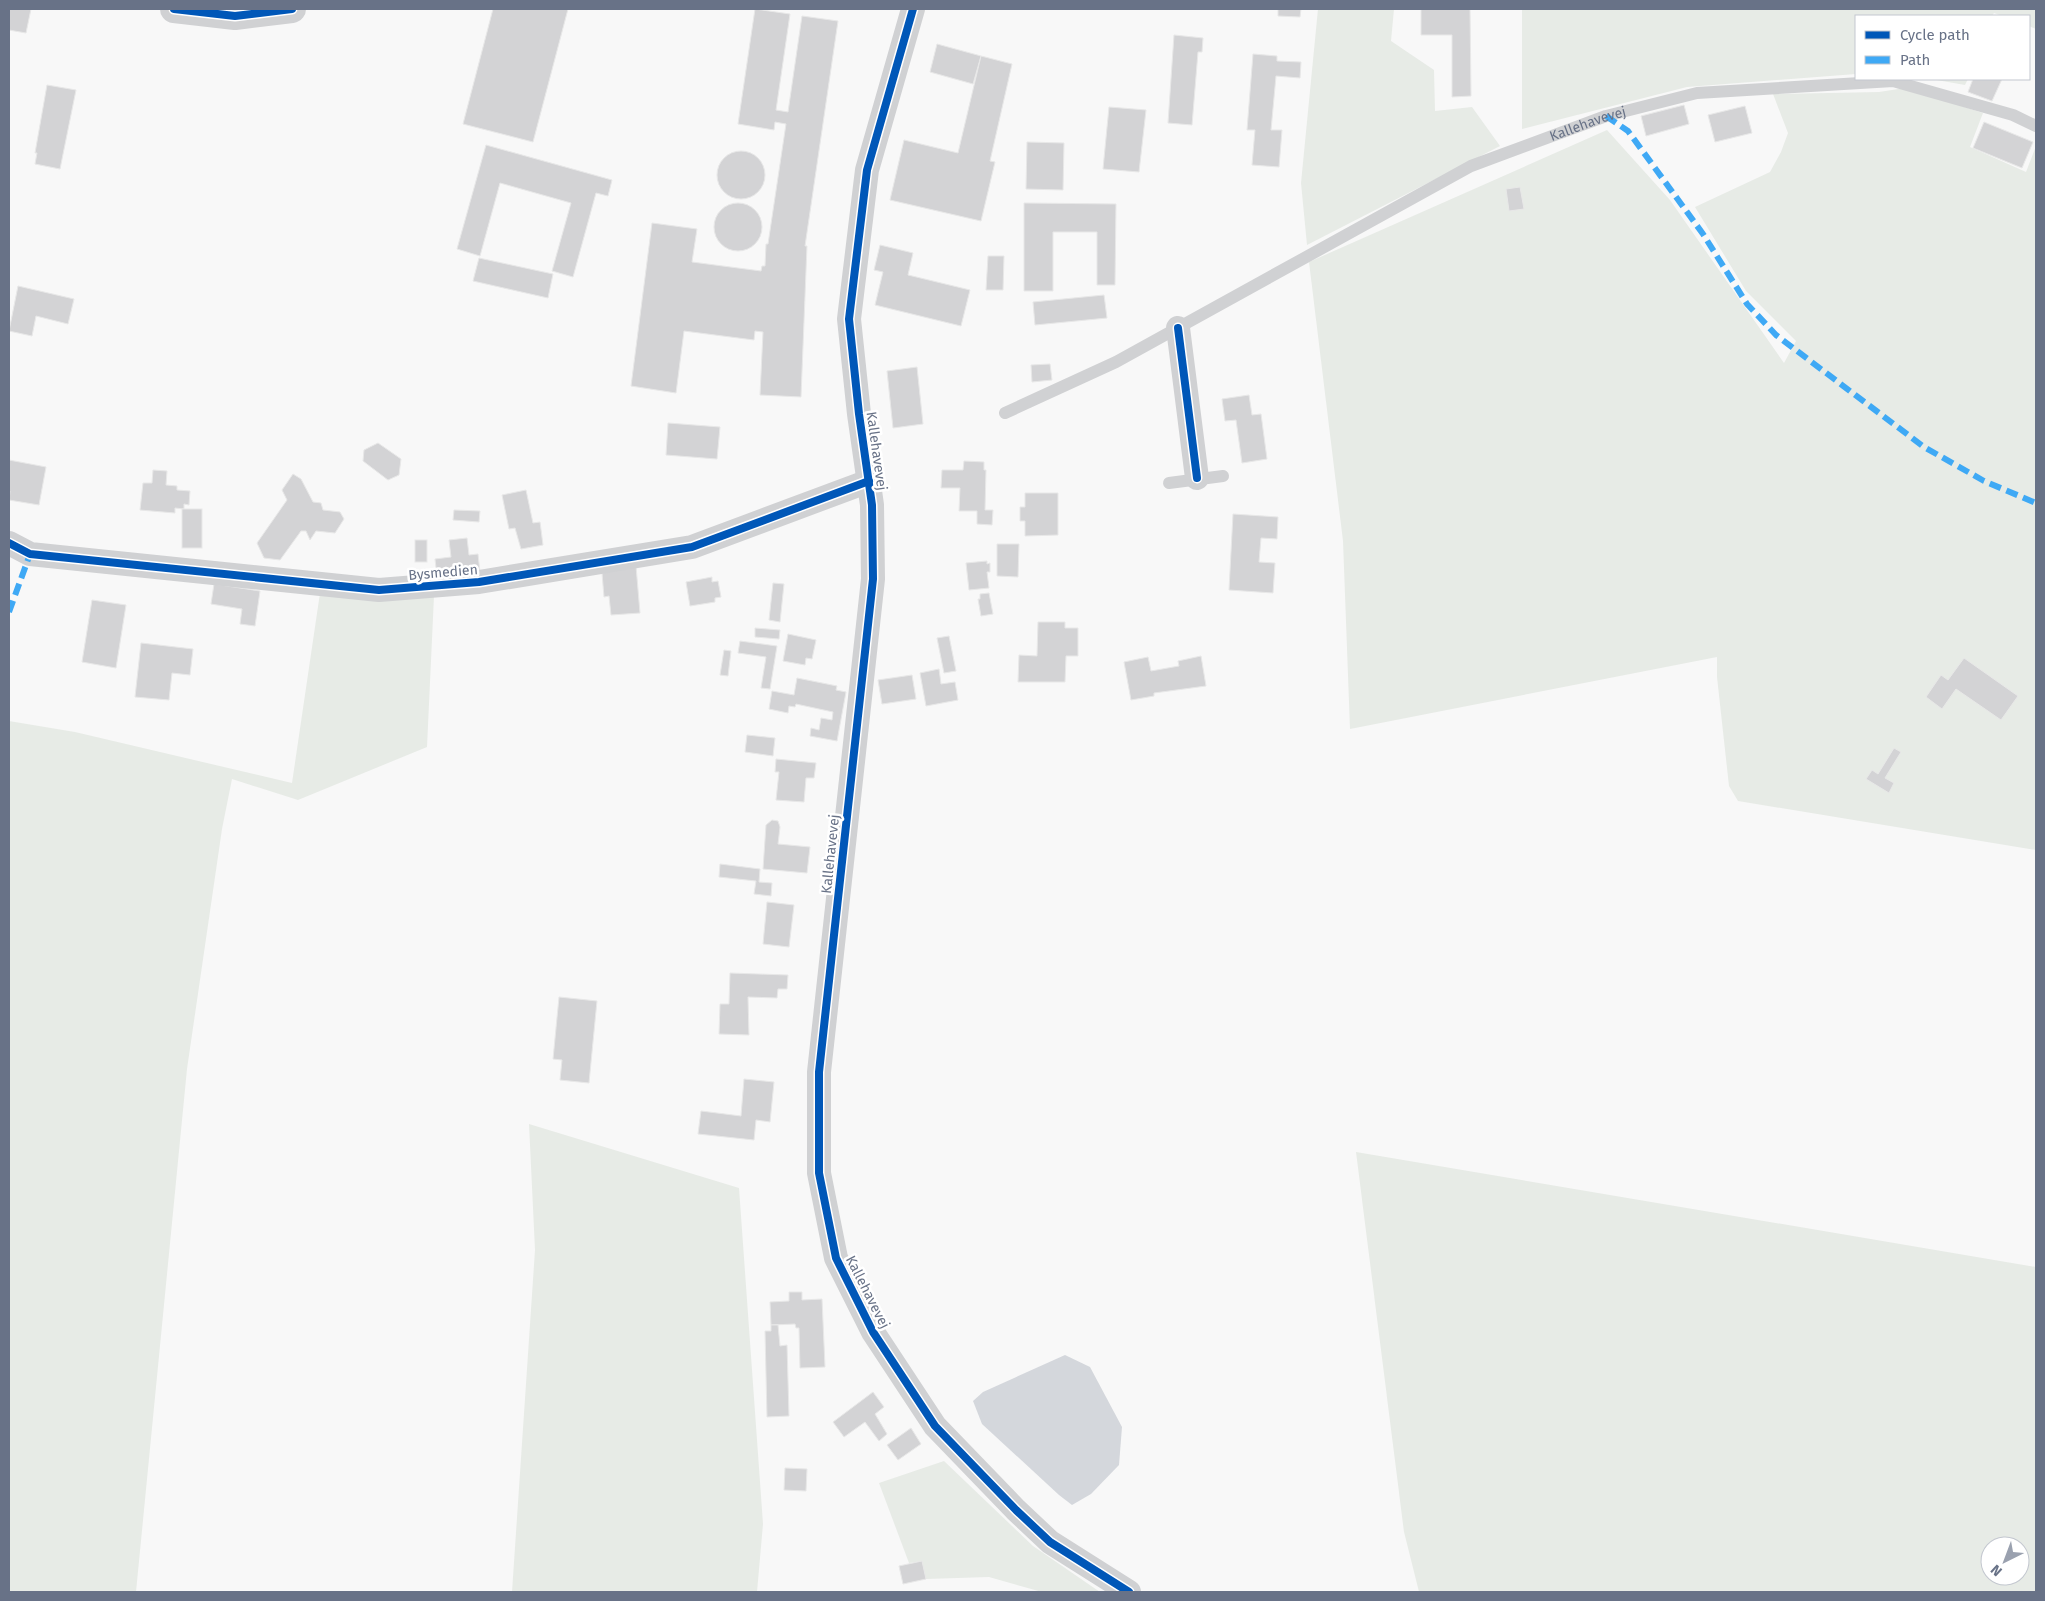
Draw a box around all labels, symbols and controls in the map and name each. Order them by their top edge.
legend [1855,15,2030,80]
text: Cycle path [1900,26,1970,44]
text: Path [1900,51,1930,69]
street label: Kallehavevej [1547,103,1628,145]
street label: Kallehavevej [863,410,890,492]
street label: Bysmedien [408,561,478,584]
street label: Kallehavevej [818,813,843,895]
street label: Kallehavevej [842,1253,893,1332]
north arrow [1980,1536,2030,1586]
text: N [1987,1561,2006,1580]

